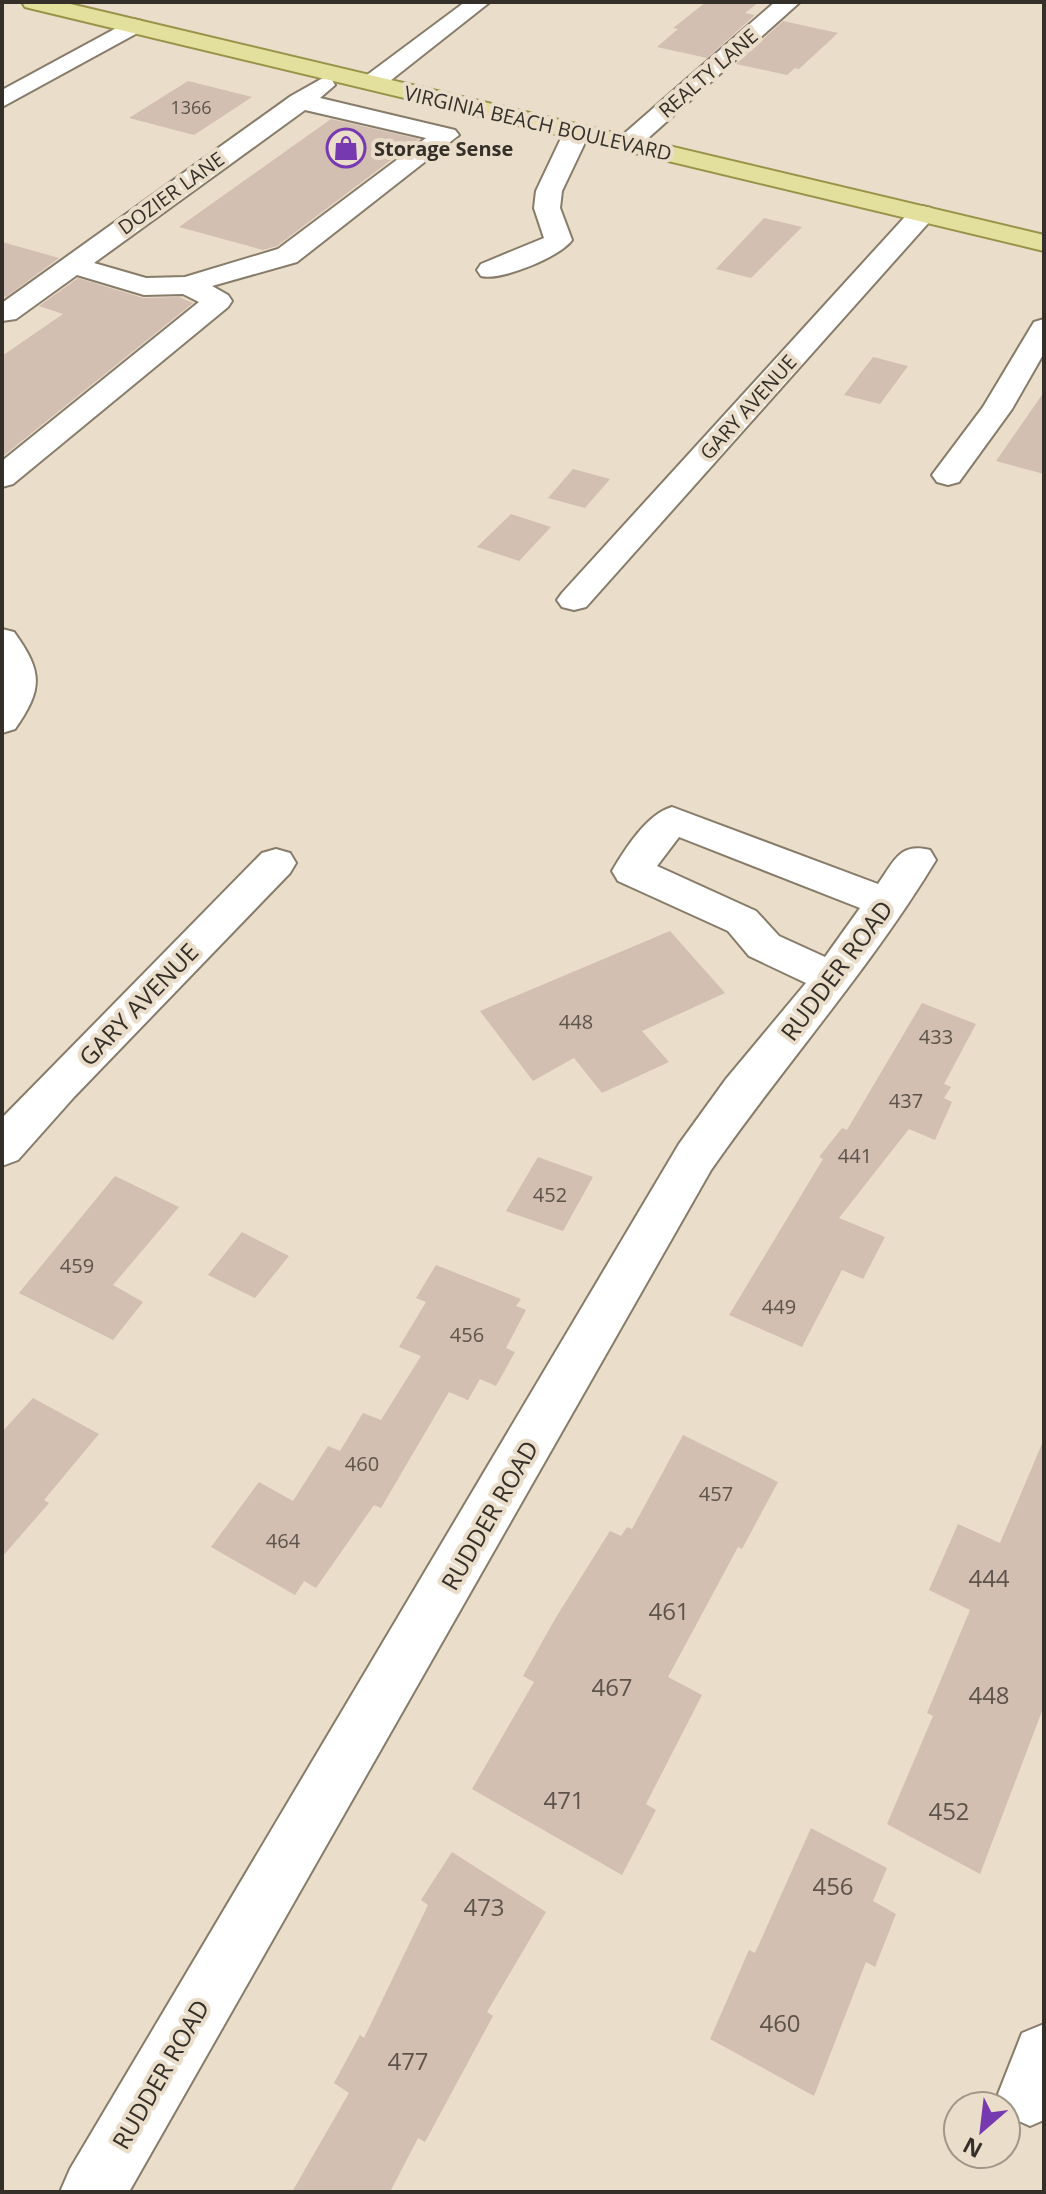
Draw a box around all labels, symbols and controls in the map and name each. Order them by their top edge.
street label: REALTY LANE [653,22,763,124]
street label: VIRGINIA BEACH BOULEVARD [402,79,674,167]
house number: 1366 [170,95,212,119]
shop icon: Storage Sense [325,127,367,169]
place label: Storage Sense [374,135,513,162]
street label: DOZIER LANE [112,145,230,241]
street label: GARY AVENUE [694,349,802,465]
street label: RUDDER ROAD [772,893,900,1047]
street label: GARY AVENUE [71,935,205,1073]
house number: 448 [559,1008,593,1035]
house number: 433 [919,1023,953,1050]
house number: 437 [889,1087,923,1114]
house number: 441 [838,1142,872,1169]
house number: 452 [533,1181,567,1208]
house number: 459 [60,1252,94,1279]
house number: 449 [762,1293,796,1320]
house number: 456 [450,1321,484,1348]
street label: RUDDER ROAD [433,1434,545,1596]
house number: 460 [345,1450,379,1477]
house number: 457 [699,1480,733,1507]
house number: 464 [266,1527,301,1554]
house number: 444 [968,1561,1010,1594]
house number: 461 [648,1594,690,1627]
house number: 467 [591,1670,633,1703]
house number: 448 [968,1678,1010,1711]
house number: 471 [543,1783,585,1816]
house number: 452 [928,1794,970,1827]
house number: 456 [812,1869,854,1902]
house number: 473 [463,1890,505,1923]
street label: RUDDER ROAD [104,1993,216,2155]
house number: 460 [759,2006,801,2039]
house number: 477 [387,2044,429,2077]
north arrow [942,2090,1022,2170]
text: N [957,2131,987,2166]

